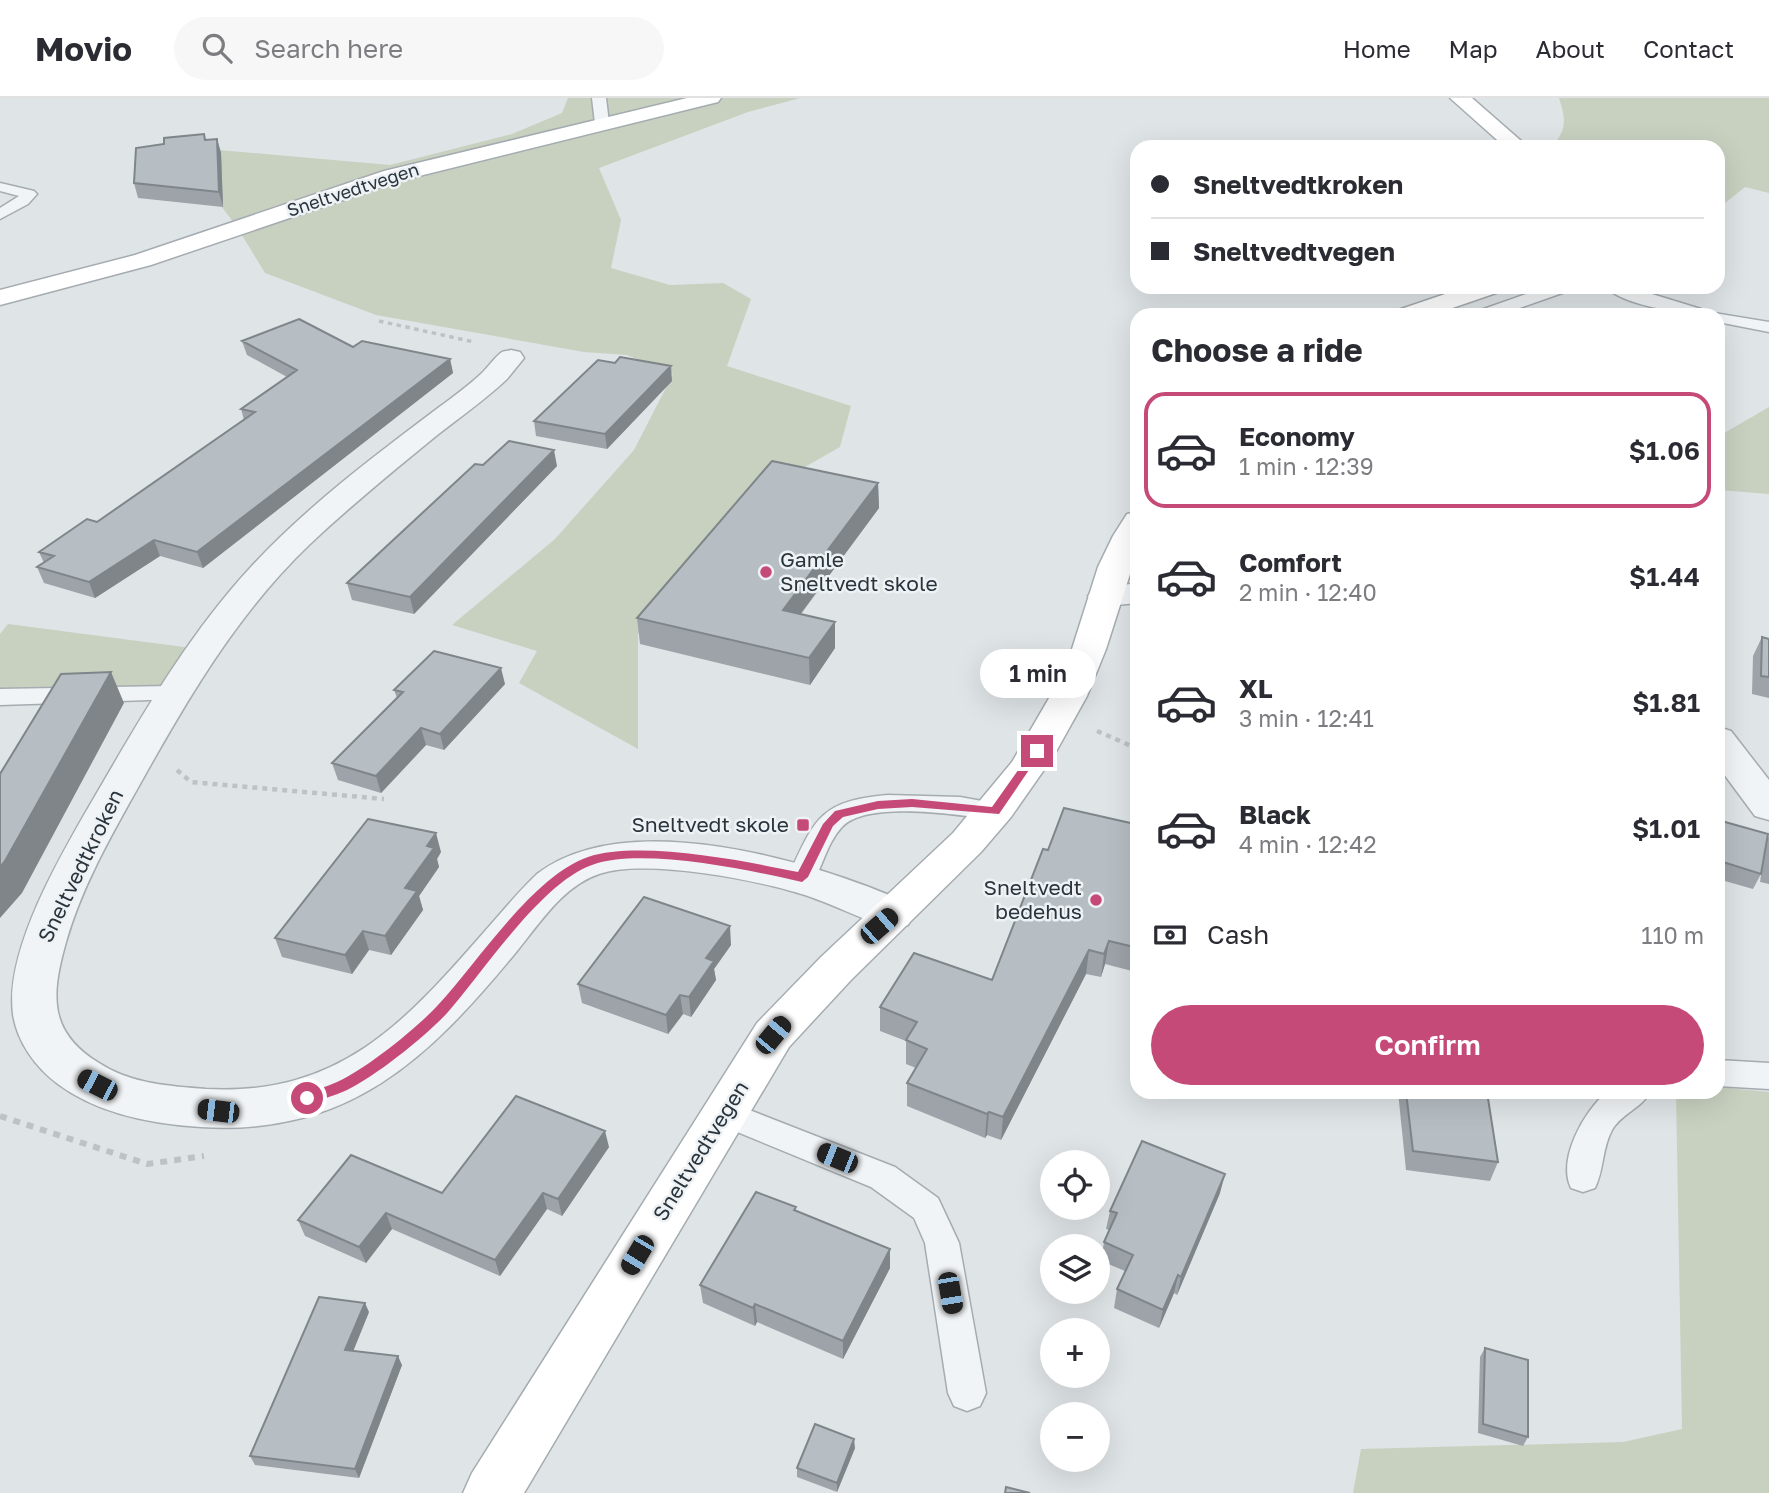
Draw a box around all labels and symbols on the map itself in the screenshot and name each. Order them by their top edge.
street label: Sneltvedtvegen [284,157,421,221]
place label: Gamle Sneltvedt skole [780,546,938,596]
marker: Gamle Sneltvedt skole [758,564,774,580]
callout: 1 min [979,650,1095,698]
route end [1021,735,1053,767]
street label: Sneltvedtkroken [32,785,128,947]
place label: Sneltvedt skole [631,811,789,837]
marker: Sneltvedt skole [795,817,811,833]
place label: Sneltvedt bedehus [984,874,1082,924]
marker: Sneltvedt bedehus [1088,892,1104,908]
car [857,904,902,948]
car [752,1012,795,1058]
car [74,1066,121,1104]
street label: Sneltvedtvegen [647,1076,754,1225]
route start [291,1082,323,1114]
car [196,1098,241,1124]
car [814,1140,861,1176]
car [618,1232,657,1278]
car [937,1270,964,1316]

